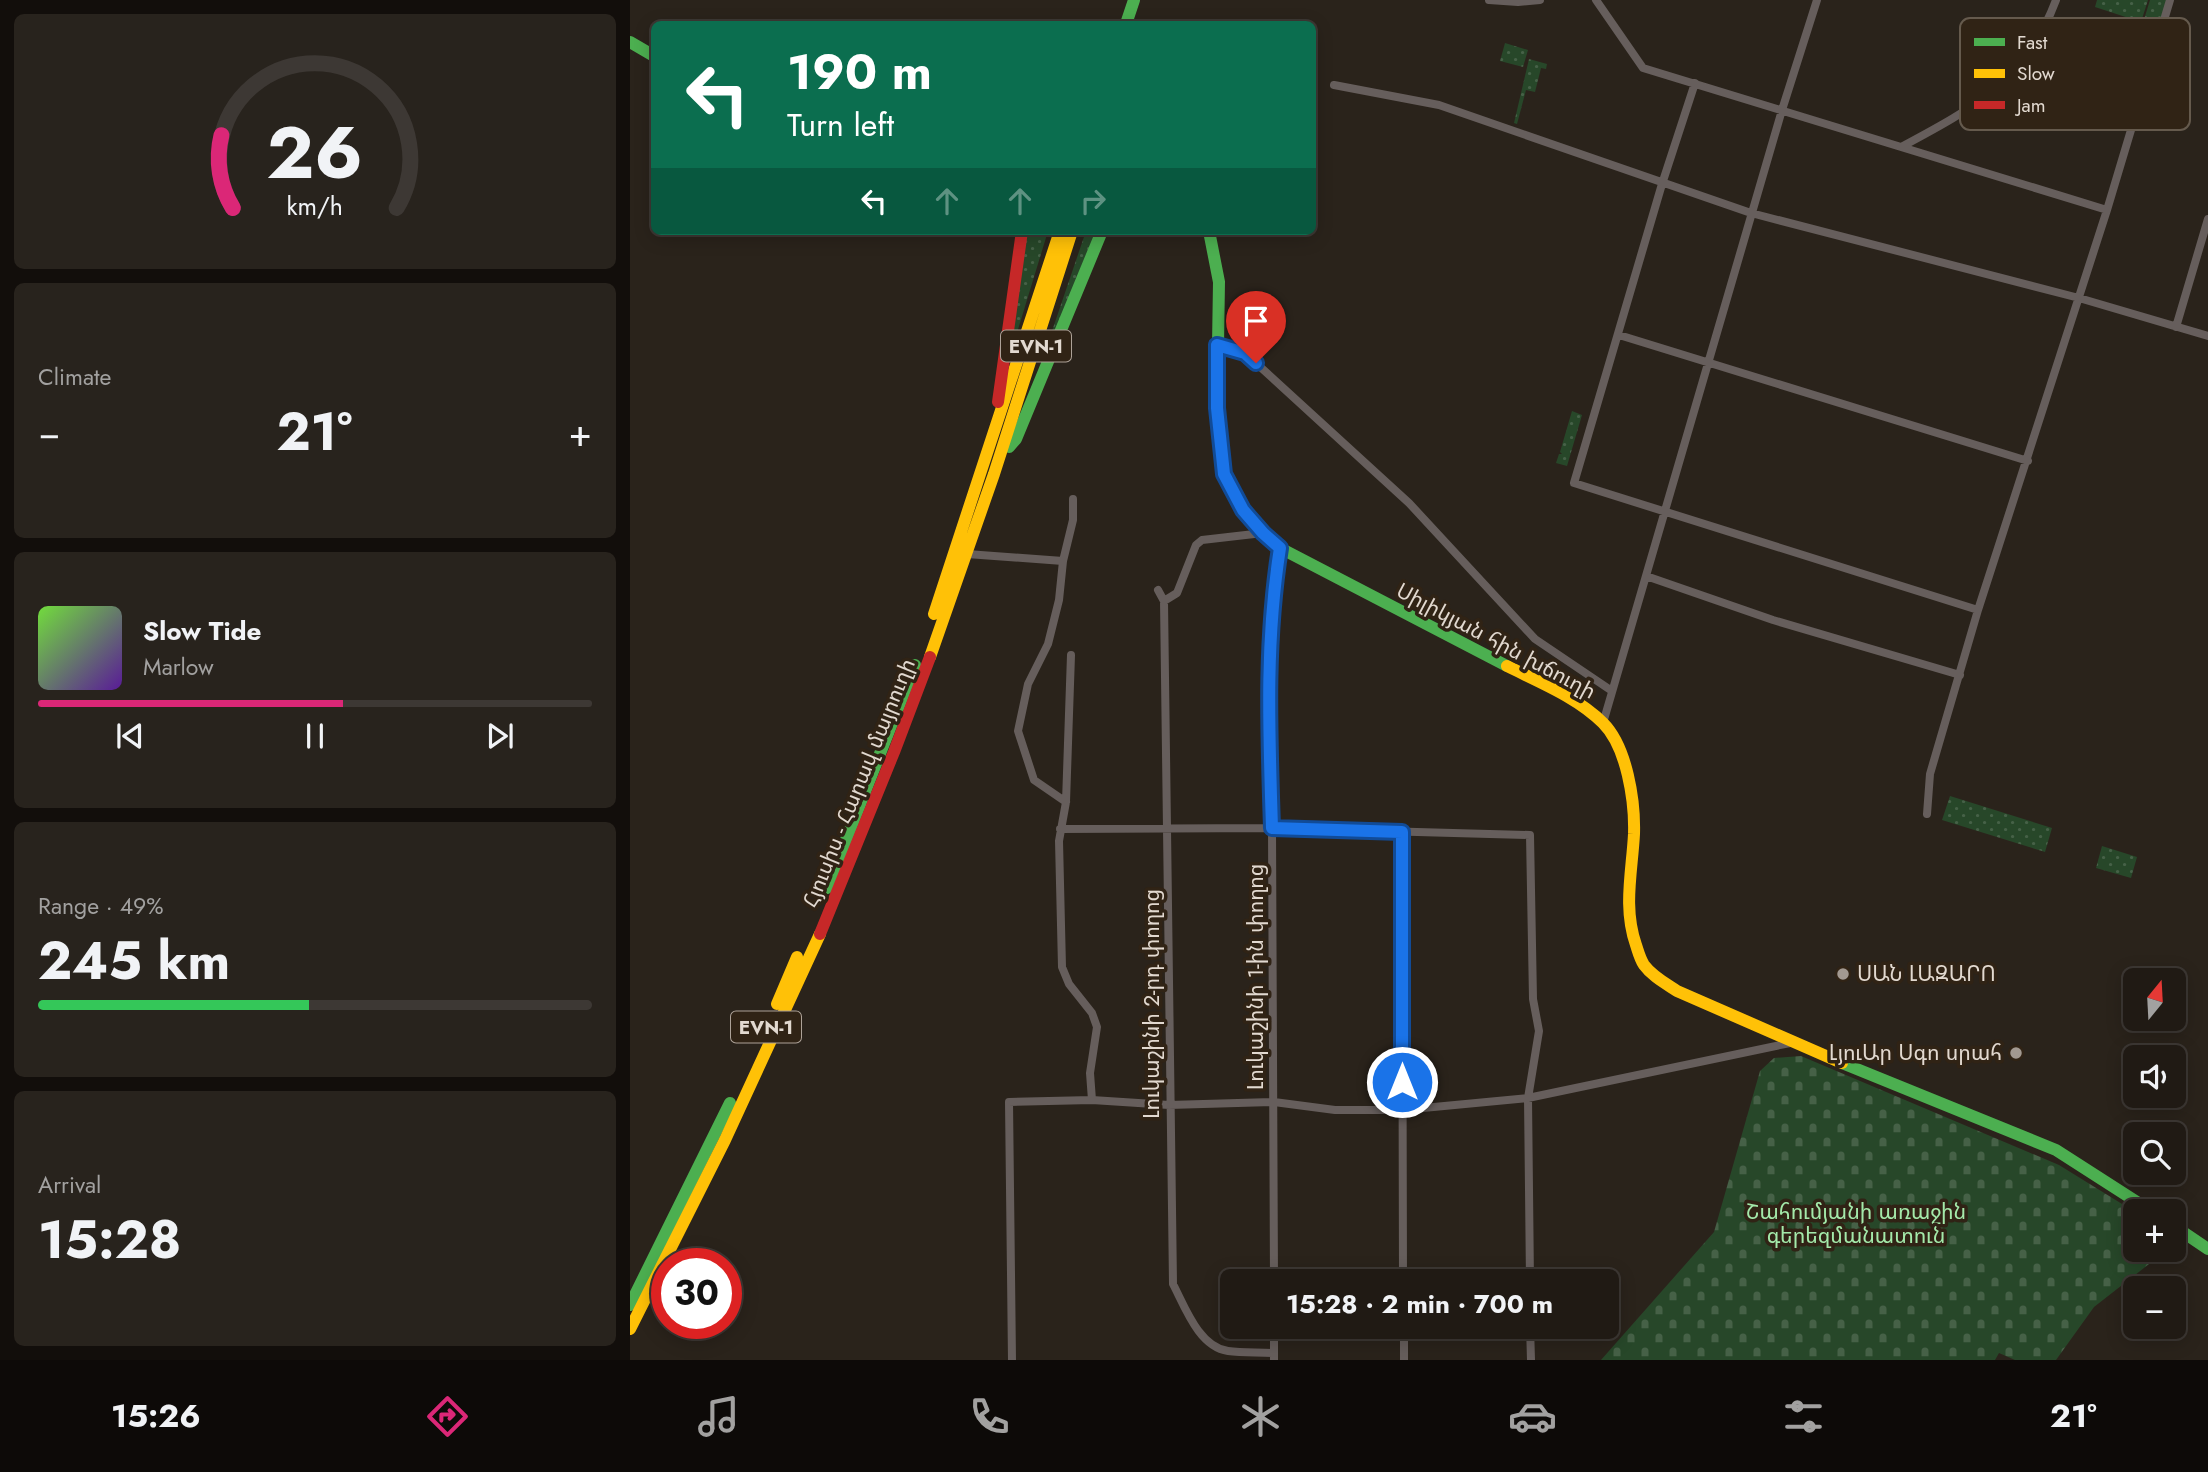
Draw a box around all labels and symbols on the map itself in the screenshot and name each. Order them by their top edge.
legend [1960,18,2190,130]
text: Fast [2017,29,2048,56]
text: Slow [2017,60,2055,87]
text: Jam [2014,92,2046,119]
pin [1226,291,1286,363]
road number: EVN-1 [1001,330,1071,362]
street label: Սիլիկյան հին խճուղի [1391,576,1601,706]
street label: Հյուսիս - Հարավ մայրուղի [795,654,923,912]
street label: Լուկաշինի 1-ին փողոց [1241,864,1271,1090]
street label: Լուկաշինի 2-րդ փողոց [1137,889,1167,1119]
place label: ՍԱՆ ԼԱԶԱՐՈ [1857,959,1996,989]
marker: ՍԱՆ ԼԱԶԱՐՈ [1835,966,1851,982]
north arrow [2123,968,2186,1031]
road number: EVN-1 [731,1012,801,1042]
place label: ԼյուԱր Սգո սրահ [1829,1038,2002,1068]
position arrow [1365,1045,1439,1119]
marker: ԼյուԱր Սգո սրահ [2008,1045,2024,1061]
park label: Շահումյանի առաջին գերեզմանատուն [1746,1197,1966,1251]
speed limit sign: 30 [651,1248,742,1339]

